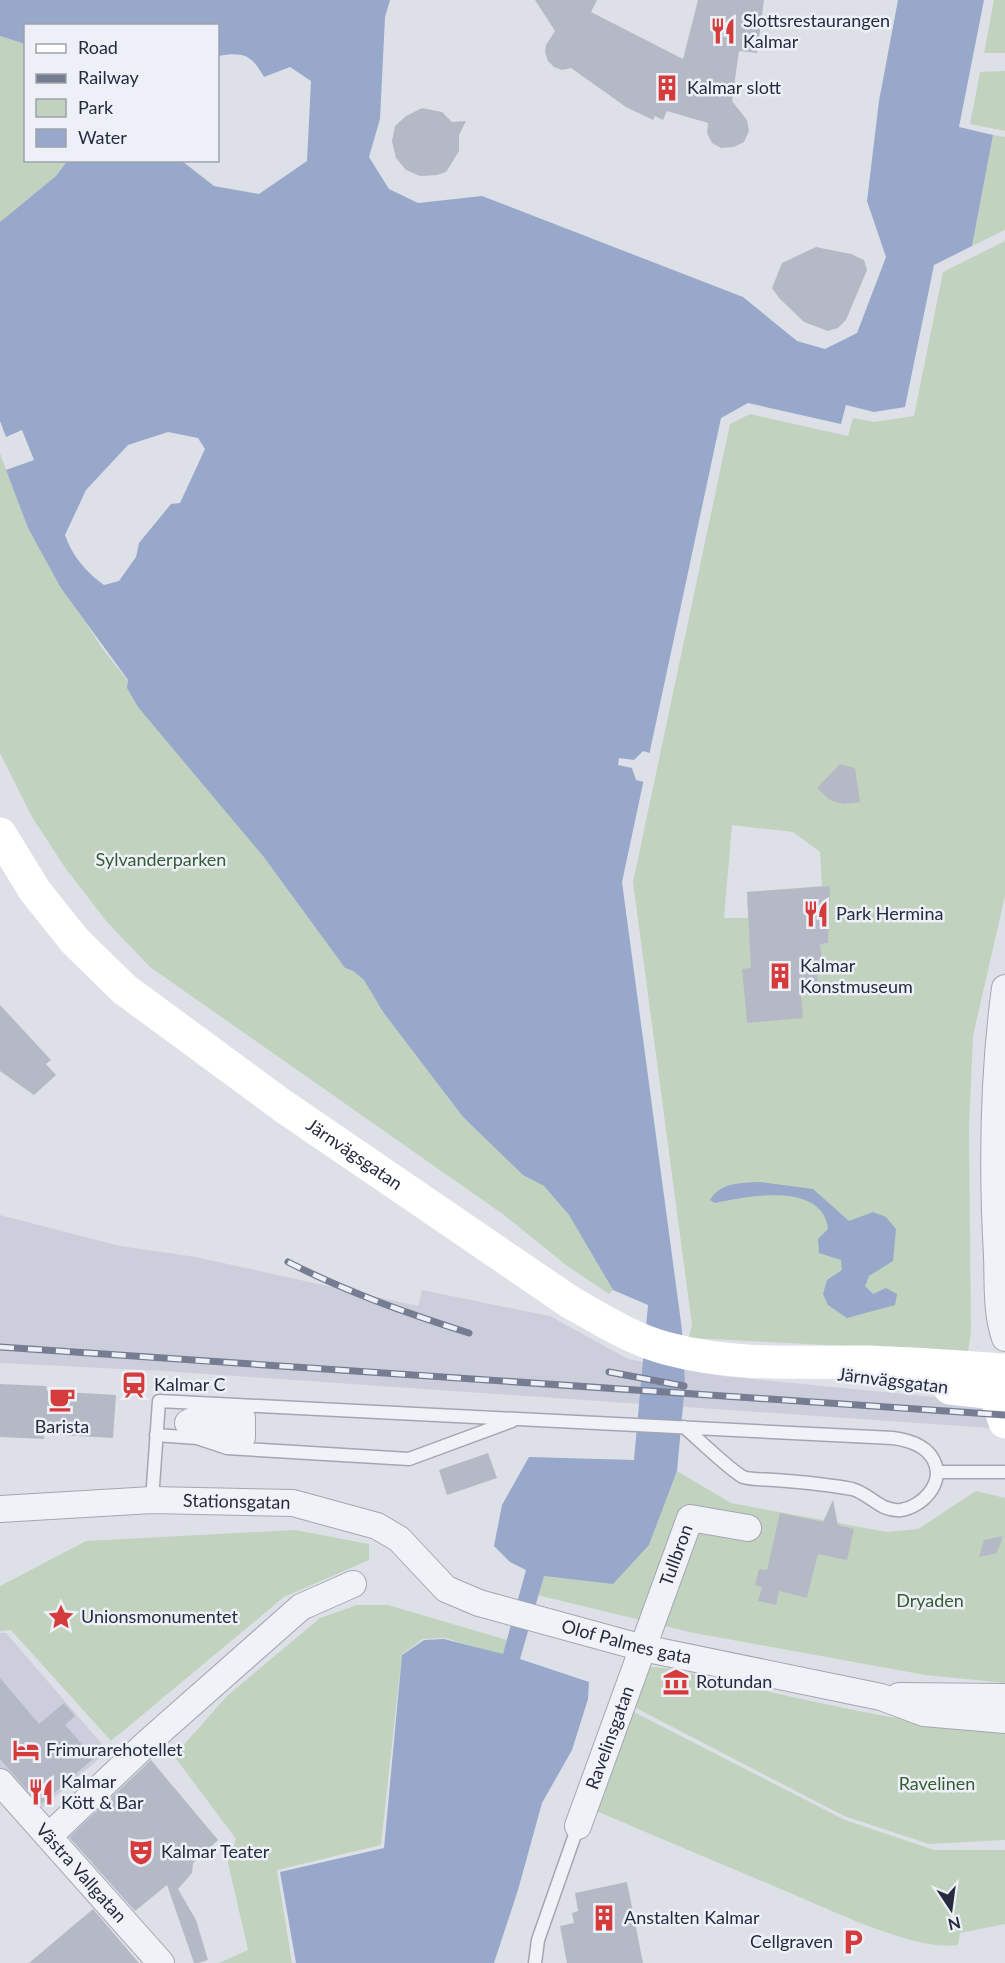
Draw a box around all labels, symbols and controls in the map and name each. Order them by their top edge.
place label: Slottsrestaurangen Kalmar [743,9,890,52]
restaurant icon: Slottsrestaurangen Kalmar [708,16,738,46]
legend [24,24,219,162]
text: Road [78,36,118,58]
text: Railway [78,66,139,88]
building icon: Kalmar slott [652,73,682,103]
place label: Kalmar slott [687,76,782,98]
text: Park [78,96,114,118]
text: Water [78,126,127,148]
park label: Sylvanderparken [96,848,226,870]
restaurant icon: Park Hermina [801,899,831,929]
place label: Park Hermina [836,902,943,924]
place label: Kalmar Konstmuseum [800,954,913,997]
building icon: Kalmar Konstmuseum [765,961,795,991]
street label: Järnvägsgatan [302,1113,407,1194]
street label: Järnvägsgatan [837,1362,950,1398]
station icon: Kalmar C [119,1370,149,1400]
place label: Kalmar C [154,1373,226,1395]
cafe icon: Barista [47,1384,77,1414]
place label: Barista [35,1415,89,1437]
street label: Stationsgatan [183,1489,291,1513]
street label: Tullbron [654,1521,697,1589]
park label: Dryaden [896,1589,964,1611]
place icon: Unionsmonumentet [46,1602,76,1632]
place label: Unionsmonumentet [81,1605,239,1627]
street label: Olof Palmes gata [559,1614,694,1668]
museum icon: Rotundan [661,1667,691,1697]
place label: Rotundan [696,1670,772,1692]
street label: Ravelinsgatan [580,1683,638,1792]
hotel icon: Frimurarehotellet [11,1735,41,1765]
place label: Frimurarehotellet [46,1738,183,1760]
place label: Kalmar Kött & Bar [61,1770,144,1813]
park label: Ravelinen [899,1772,975,1794]
restaurant icon: Kalmar Kött & Bar [26,1777,56,1807]
street label: Västra Vallgatan [32,1818,132,1927]
theatre icon: Kalmar Teater [126,1837,156,1867]
place label: Kalmar Teater [161,1840,270,1862]
north arrow [921,1879,981,1939]
building icon: Anstalten Kalmar [589,1903,619,1933]
place label: Anstalten Kalmar [624,1906,760,1928]
text: N [946,1913,963,1935]
parking icon: Cellgraven [838,1927,868,1957]
place label: Cellgraven [750,1930,833,1952]

